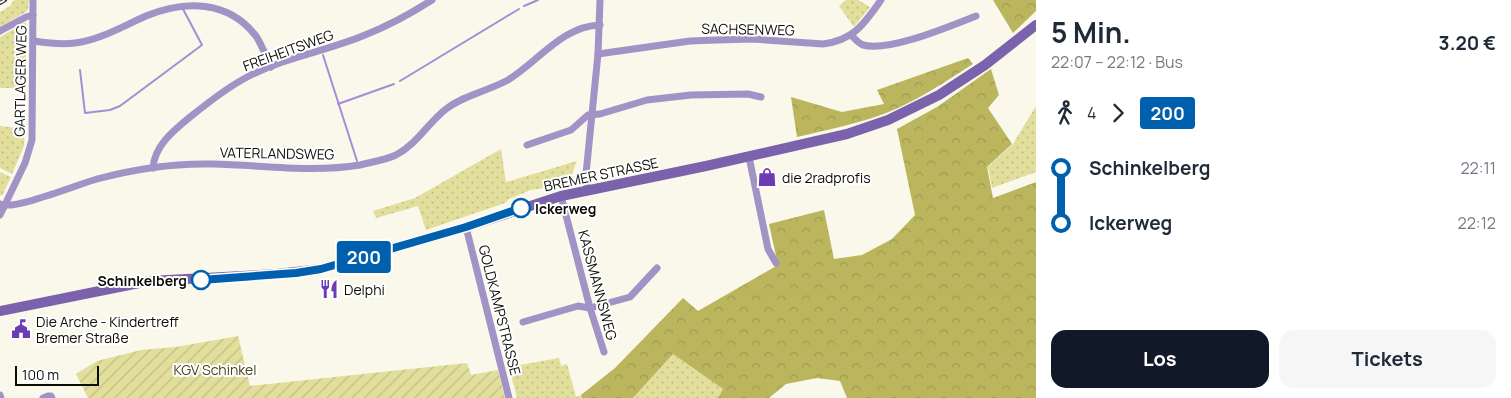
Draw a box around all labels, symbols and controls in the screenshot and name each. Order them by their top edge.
text: 5 Min. [1051,13,1131,51]
street label: SACHSENWEG [701,19,795,39]
street label: GARTLAGER WEG [10,25,30,137]
street label: FREIHEITSWEG [240,25,336,75]
text: 3.20 € [1439,30,1496,56]
text: 22:07 – 22:12 · Bus [1051,51,1183,73]
icon: walk [1051,99,1079,127]
icon: forward [1104,99,1132,127]
text: 200 [1150,101,1185,125]
text: 4 [1087,102,1096,124]
street label: VATERLANDSWEG [220,143,335,164]
street label: BREMER STRASSE [542,153,660,195]
text: Schinkelberg [1089,155,1210,181]
text: 22:11 [1460,157,1496,179]
shop icon: die 2radprofis [756,166,778,188]
place label: die 2radprofis [782,168,871,187]
marker: Ickerweg [511,198,531,218]
place label: Ickerweg [535,199,596,218]
text: Ickerweg [1089,210,1172,236]
text: 22:12 [1458,212,1496,234]
street label: KASSMANNSWEG [574,228,622,342]
line badge: 200 [335,241,393,273]
street label: GOLDKAMPSTRASSE [475,243,525,377]
text: 200 [347,245,381,269]
marker: Schinkelberg [191,270,211,290]
place label: Schinkelberg [98,271,187,290]
restaurant icon: Delphi [318,278,340,300]
place label: Delphi [344,280,385,299]
place label: Die Arche - Kindertreff Bremer Straße [36,312,179,347]
public building icon: Die Arche - Kindertreff Bremer Straße [10,318,32,340]
button: Los [1051,330,1269,388]
button: Tickets [1279,330,1496,388]
park label: KGV Schinkel [173,360,257,379]
scale bar [15,363,99,386]
text: 100 m [22,365,59,384]

